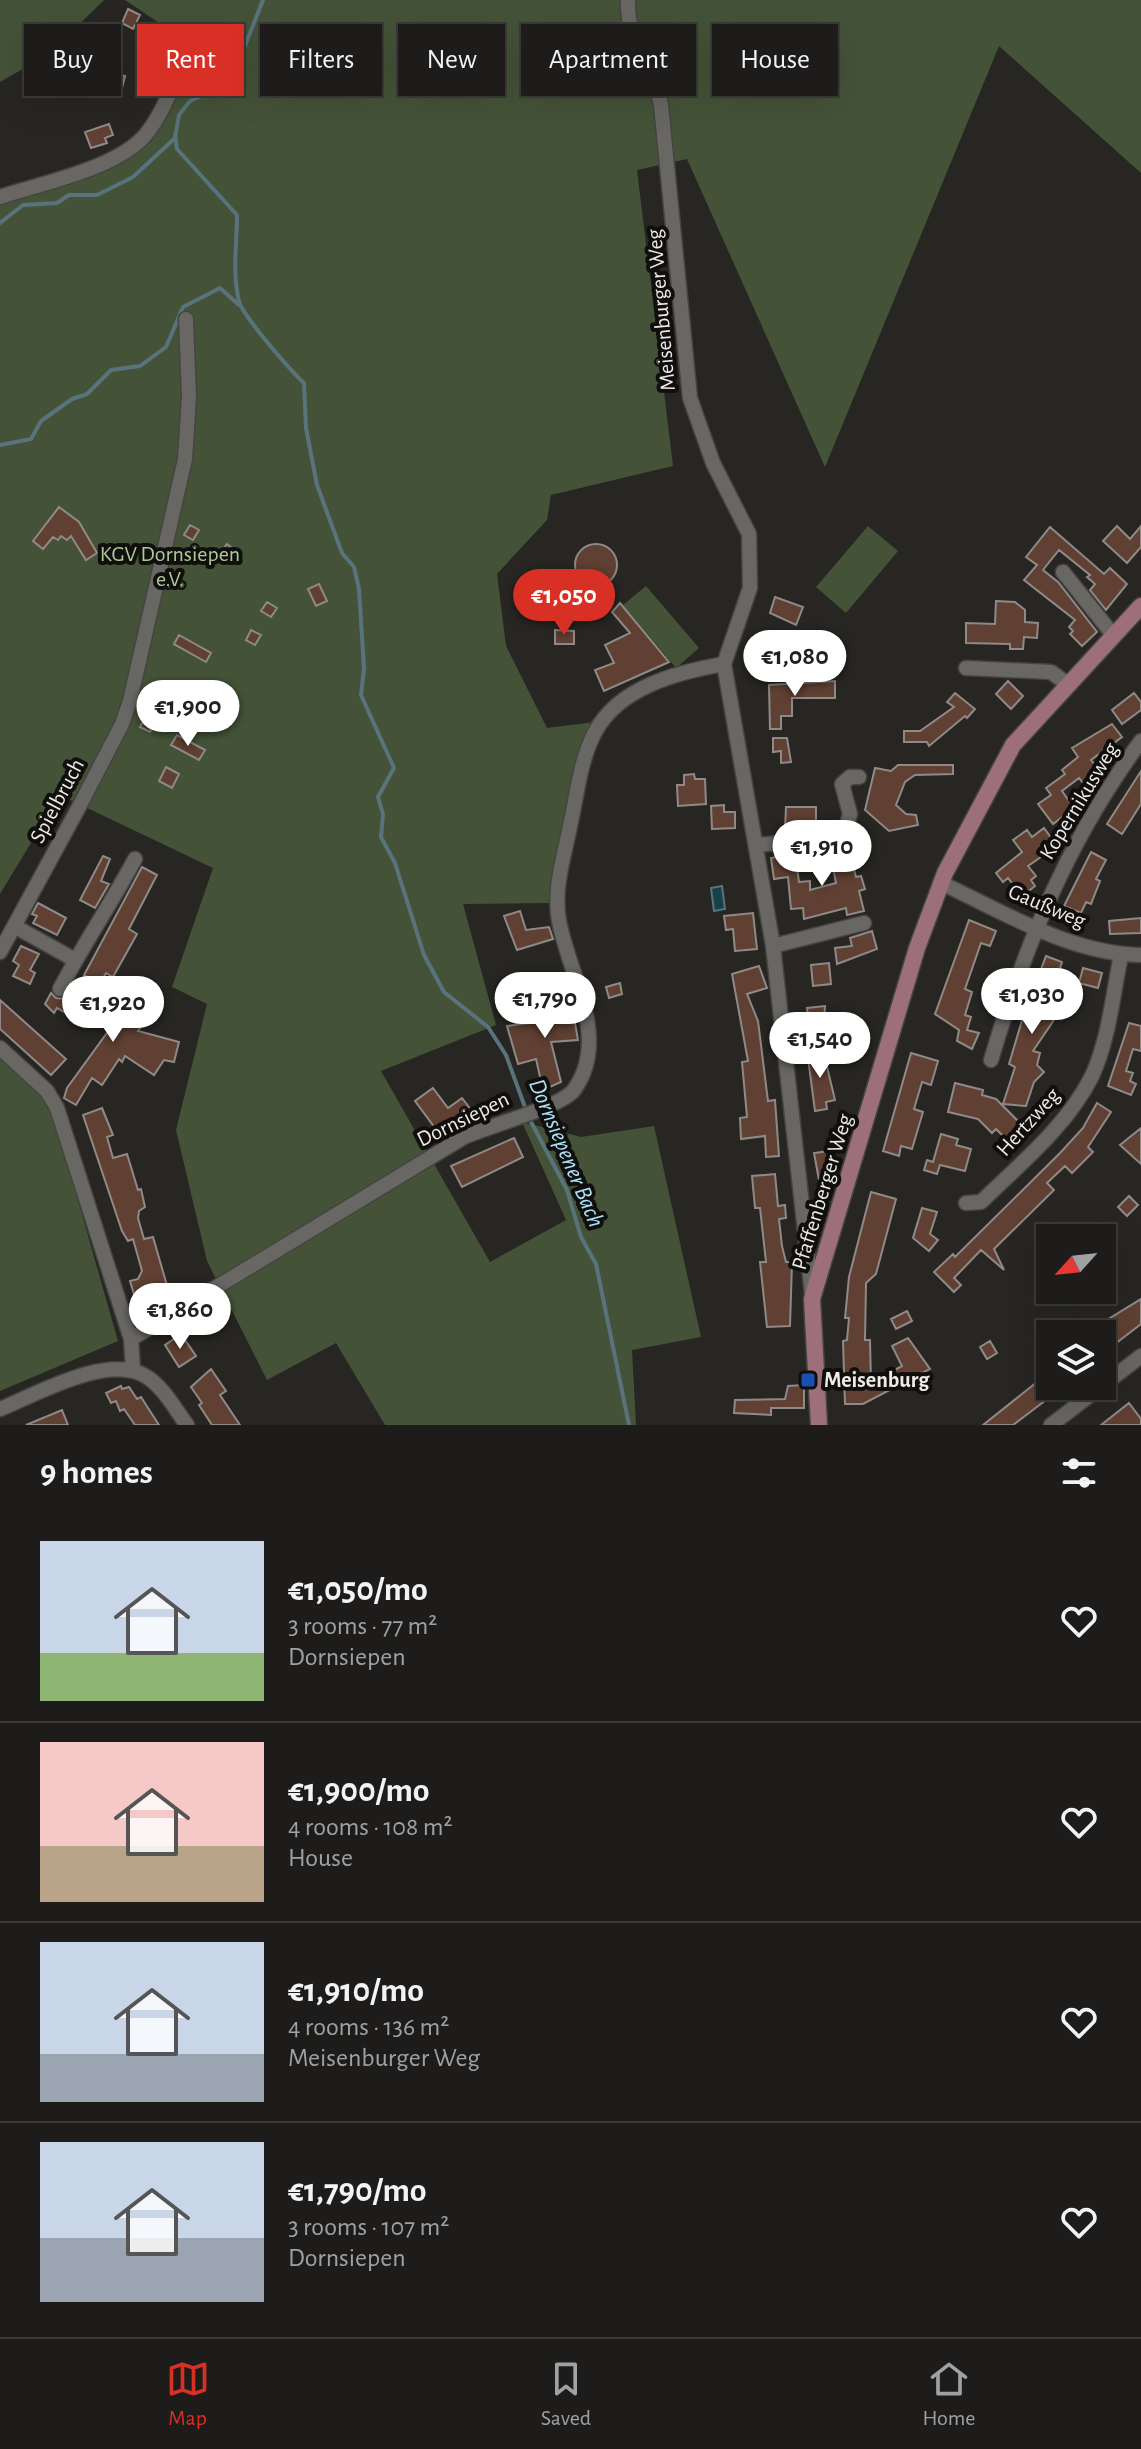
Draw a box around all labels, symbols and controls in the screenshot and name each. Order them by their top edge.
chip: Buy [24,24,121,96]
chip: Rent [137,24,244,96]
chip: Filters [260,24,382,96]
chip: New [398,24,505,96]
chip: Apartment [521,24,696,96]
chip: House [712,24,838,96]
street label: Meisenburger Weg [643,228,679,392]
park label: KGV Dornsiepen e.V. [100,543,240,590]
pin: €1,050 [499,569,629,637]
text: €1,050 [531,582,597,608]
pin: €1,080 [730,630,860,698]
text: €1,080 [761,643,829,669]
pin: €1,900 [123,680,253,748]
text: €1,900 [154,693,222,719]
street label: Kopernikusweg [1036,739,1123,863]
street label: Spielbruch [26,755,88,847]
pin: €1,910 [757,820,887,888]
text: €1,910 [791,833,853,859]
street label: Gaußweg [1005,880,1089,932]
pin: €1,030 [967,968,1097,1036]
pin: €1,790 [480,972,610,1040]
pin: €1,920 [48,976,178,1044]
text: €1,030 [999,981,1065,1007]
text: €1,790 [513,985,577,1011]
text: €1,920 [80,989,146,1015]
pin: €1,540 [755,1012,885,1080]
text: €1,540 [787,1025,853,1051]
water label: Dornsiepener Bach [524,1075,608,1231]
street label: Hertzweg [992,1084,1064,1160]
street label: Dornsiepen [413,1087,513,1151]
street label: Pfaffenberger Weg [788,1111,856,1273]
north arrow [1036,1224,1116,1304]
map controls [1036,1224,1116,1400]
pin: €1,860 [115,1283,245,1351]
text: €1,860 [147,1296,213,1322]
button: layers [1036,1320,1116,1400]
place label: Meisenburg [824,1369,930,1391]
marker: Meisenburg [799,1371,817,1389]
icon: filters [1057,1451,1101,1495]
text: 9 homes [40,1456,153,1490]
icon: home [104,1573,200,1669]
text: €1,050/mo [288,1573,428,1607]
icon: heart [1057,1599,1101,1643]
text: 3 rooms · 77 m² [288,1613,437,1639]
text: Dornsiepen [288,1644,406,1670]
icon: home [104,1774,200,1870]
text: €1,900/mo [288,1774,430,1808]
icon: heart [1057,1800,1101,1844]
text: 4 rooms · 108 m² [288,1814,453,1840]
text: House [288,1845,353,1871]
icon: home [104,1974,200,2070]
text: €1,910/mo [288,1974,424,2008]
icon: heart [1057,2000,1101,2044]
text: 4 rooms · 136 m² [288,2014,449,2040]
text: Meisenburger Weg [288,2045,480,2071]
icon: home [104,2174,200,2270]
text: €1,790/mo [288,2174,427,2208]
icon: heart [1057,2200,1101,2244]
text: 3 rooms · 107 m² [288,2214,449,2240]
text: Dornsiepen [288,2245,406,2271]
tab: Map [166,2357,210,2431]
tab: Saved [541,2357,591,2431]
tab: Home [922,2357,975,2431]

